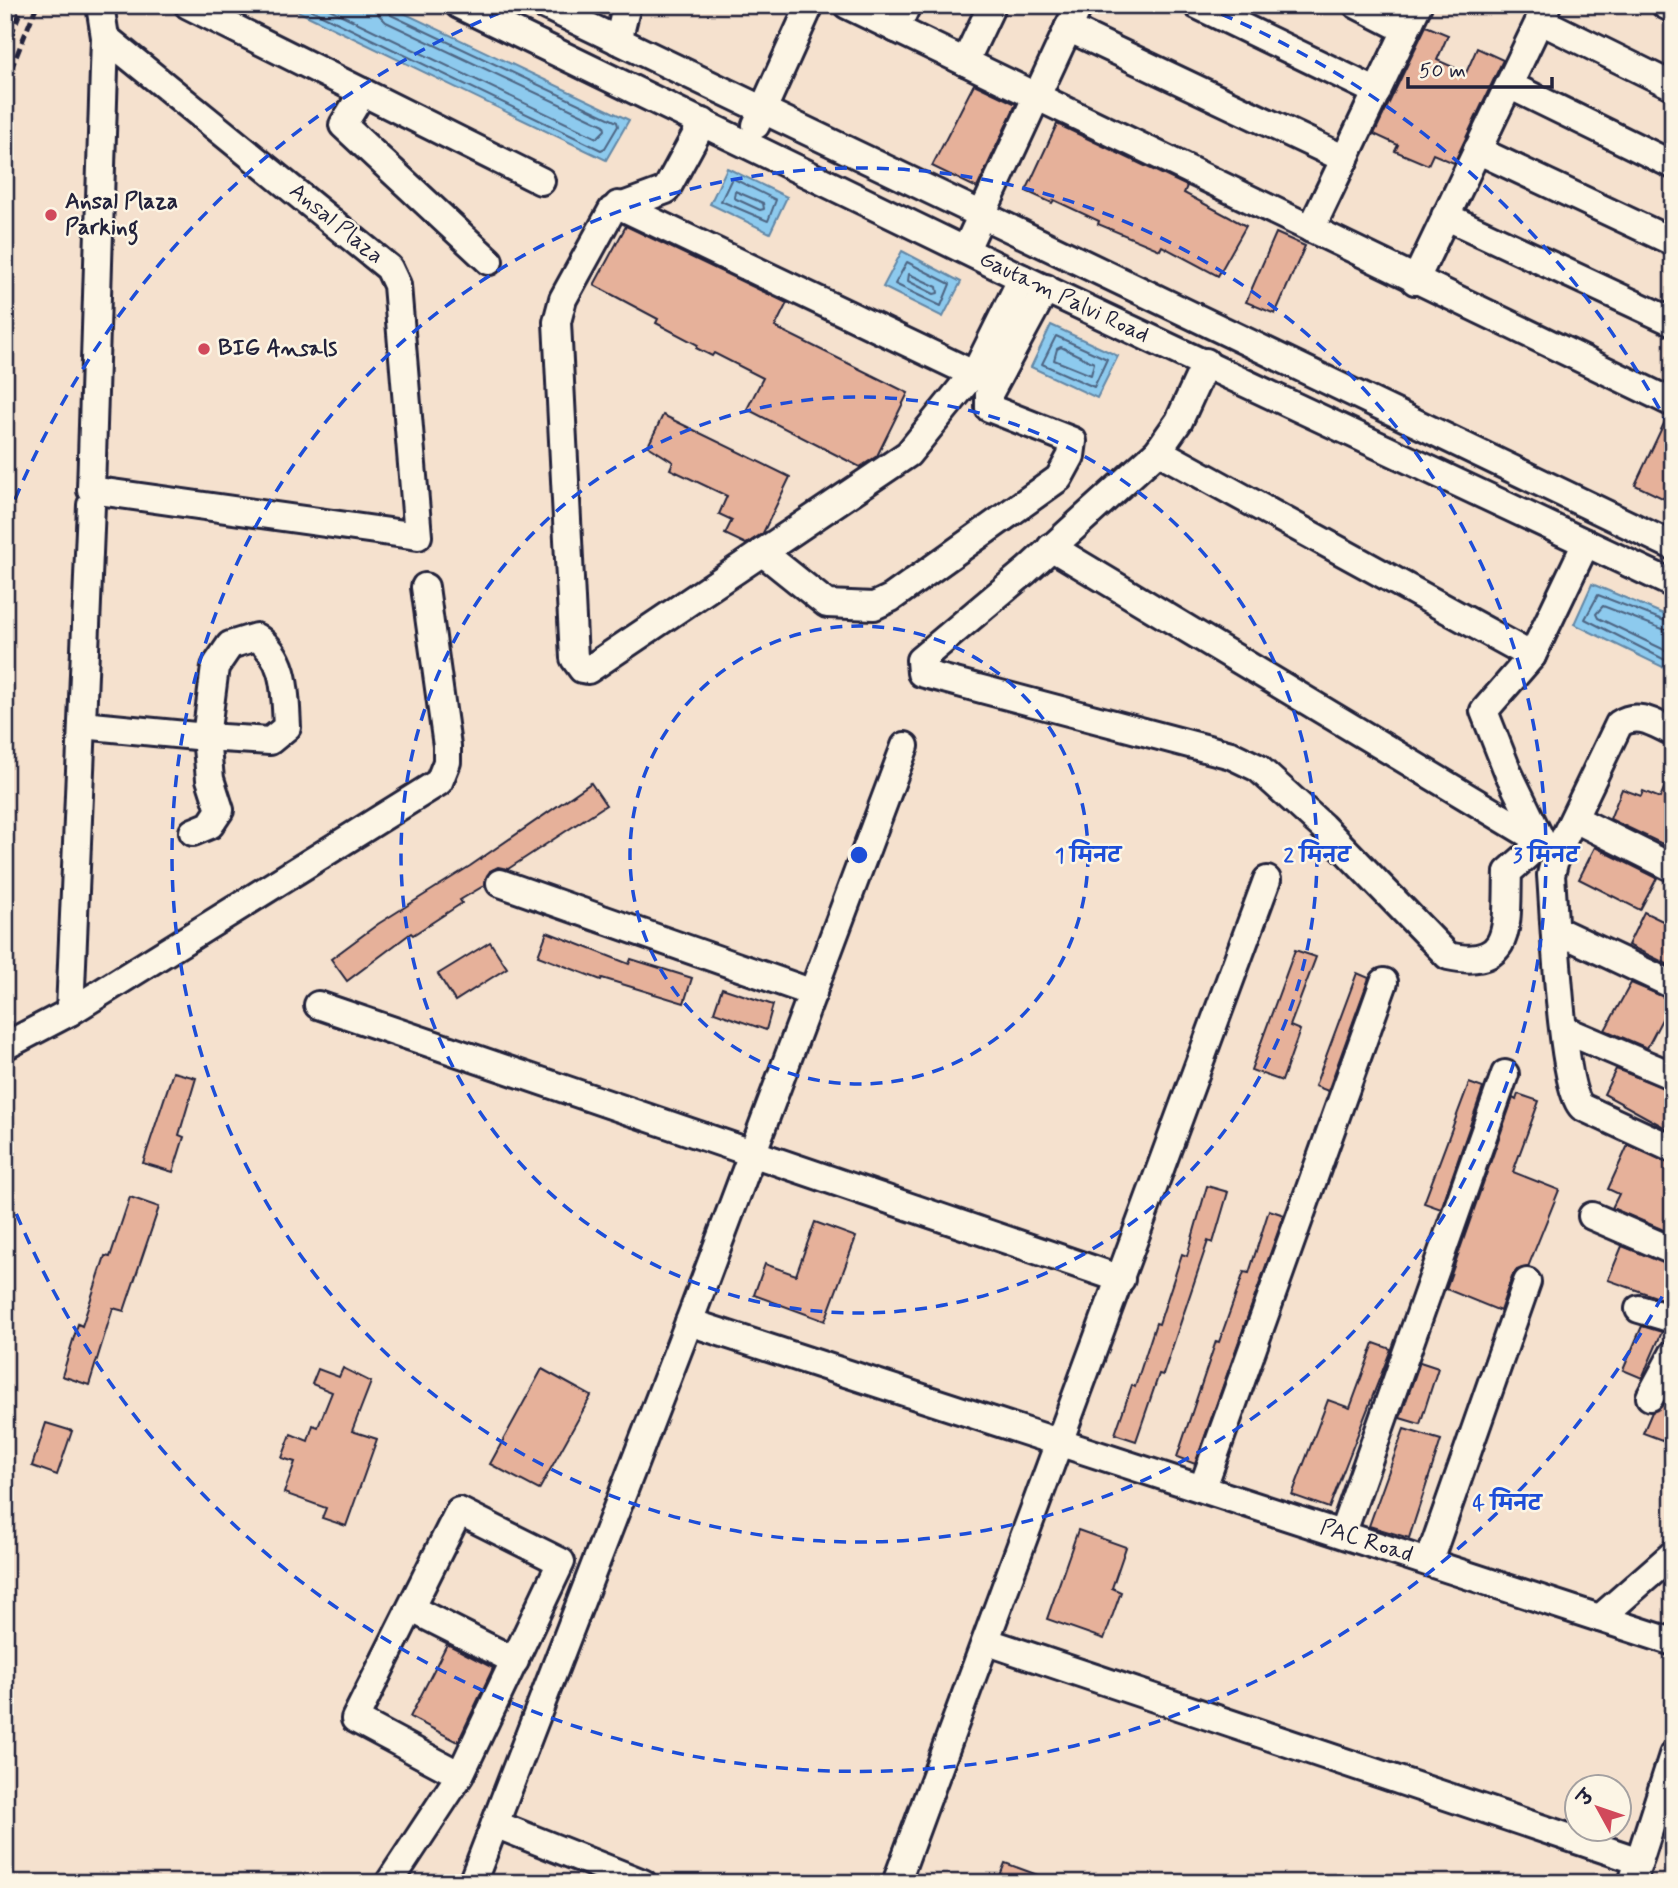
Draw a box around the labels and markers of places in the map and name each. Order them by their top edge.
place label: Ansal Plaza Parking [65,187,178,246]
marker: Ansal Plaza Parking [43,207,59,223]
place label: BIG Ansals [218,334,337,364]
marker: BIG Ansals [196,341,212,357]
centre of rings [847,843,871,867]

